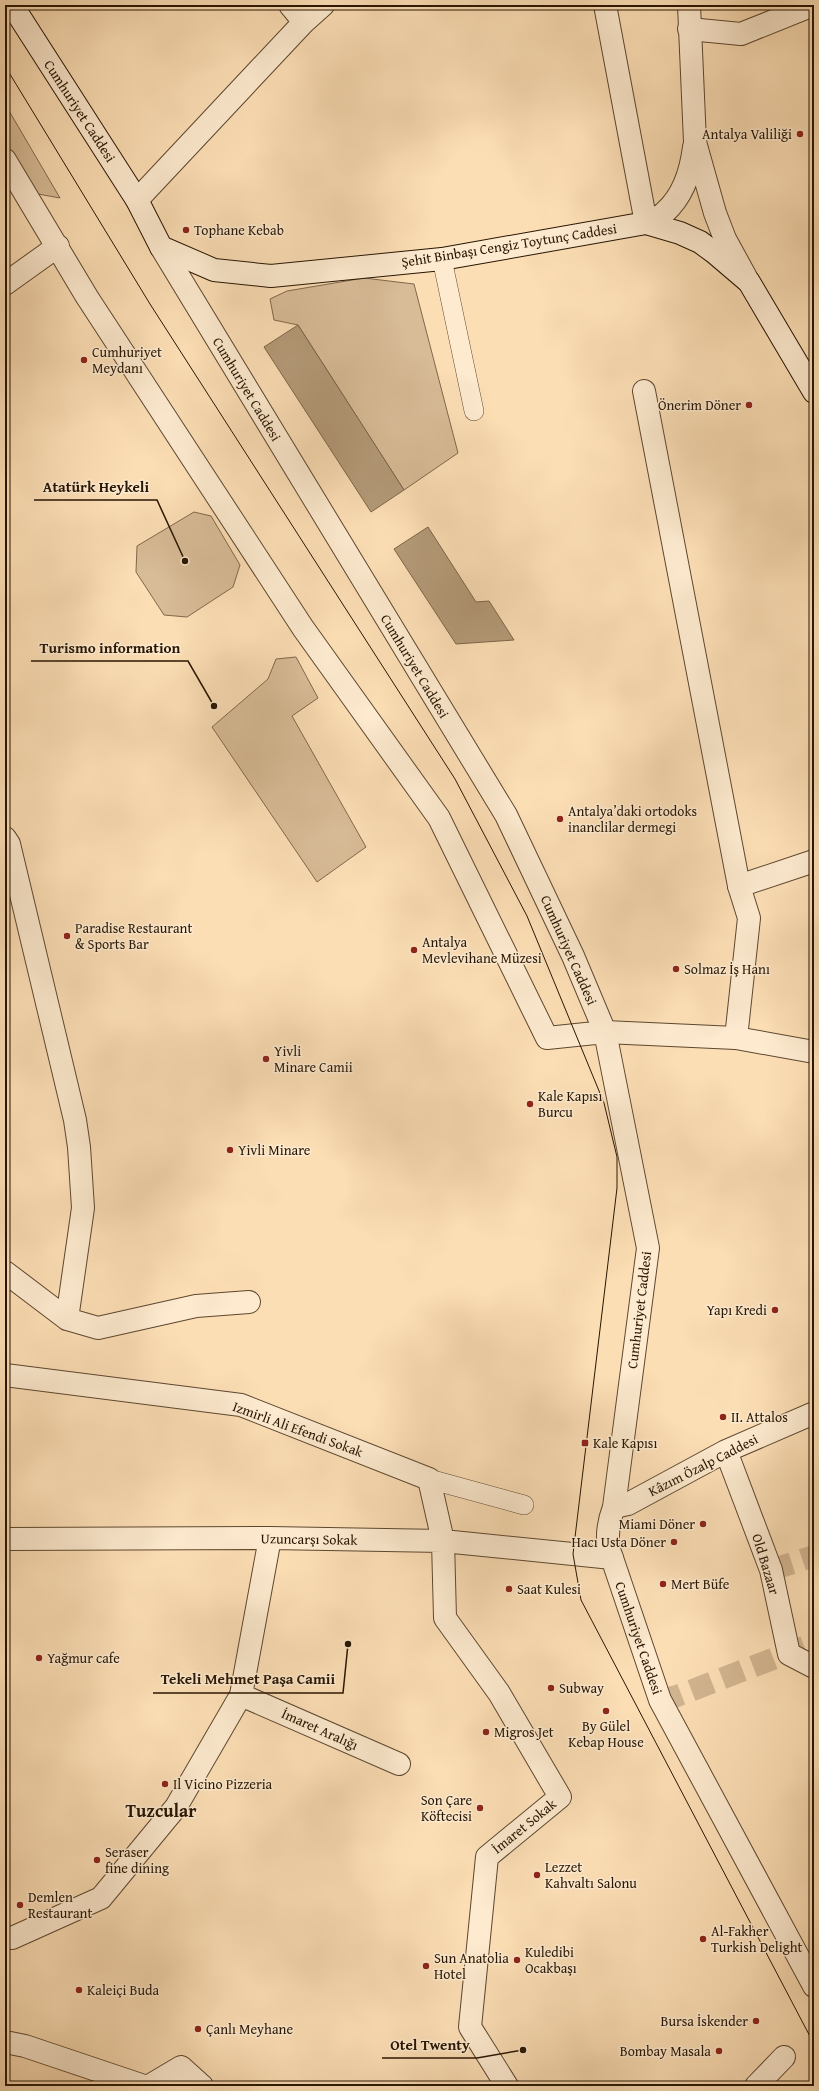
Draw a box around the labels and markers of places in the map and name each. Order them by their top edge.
place label: Antalya Valiliği [702,124,792,144]
marker: Antalya Valiliği [795,129,805,139]
place label: Tophane Kebab [194,220,284,240]
marker: Tophane Kebab [181,225,191,235]
place label: Cumhuriyet Meydanı [92,342,162,378]
marker: Cumhuriyet Meydanı [79,355,89,365]
place label: Önerim Döner [658,395,741,415]
marker: Önerim Döner [744,400,754,410]
callout: Atatürk Heykeli [34,473,157,500]
callout: Turismo information [31,634,188,661]
place label: Antalya’daki ortodoks inanclilar dermegi [568,801,697,837]
marker: Antalya’daki ortodoks inanclilar dermegi [555,814,565,824]
place label: Paradise Restaurant & Sports Bar [75,918,192,954]
marker: Paradise Restaurant & Sports Bar [62,931,72,941]
place label: Antalya Mevlevihane Müzesi [422,932,542,968]
marker: Antalya Mevlevihane Müzesi [409,945,419,955]
place label: Solmaz İş Hanı [684,959,770,979]
marker: Solmaz İş Hanı [671,964,681,974]
place label: Yivli Minare Camii [274,1041,353,1077]
marker: Yivli Minare Camii [261,1054,271,1064]
place label: Kale Kapısı Burcu [538,1086,602,1122]
marker: Kale Kapısı Burcu [525,1099,535,1109]
place label: Yivli Minare [238,1140,311,1160]
marker: Yivli Minare [225,1145,235,1155]
place label: Yapı Kredi [706,1300,767,1320]
marker: Yapı Kredi [770,1305,780,1315]
place label: II. Attalos [731,1407,788,1427]
marker: II. Attalos [718,1412,728,1422]
place label: Kale Kapısı [593,1433,657,1453]
marker: Kale Kapısı [580,1438,590,1448]
place label: Miami Döner [619,1514,695,1534]
marker: Miami Döner [698,1519,708,1529]
place label: Hacı Usta Döner [572,1532,666,1552]
marker: Hacı Usta Döner [669,1537,679,1547]
place label: Mert Büfe [671,1574,730,1594]
place label: Saat Kulesi [517,1579,581,1599]
marker: Mert Büfe [658,1579,668,1589]
marker: Saat Kulesi [504,1584,514,1594]
place label: Yağmur cafe [47,1648,120,1668]
marker: Yağmur cafe [34,1653,44,1663]
callout: Tekeli Mehmet Paşa Camii [153,1666,343,1693]
place label: Subway [559,1678,604,1698]
marker: Subway [546,1683,556,1693]
marker: By Gülel Kebap House [601,1706,611,1716]
place label: By Gülel Kebap House [568,1716,644,1752]
place label: Migros Jet [494,1722,554,1742]
marker: Migros Jet [481,1727,491,1737]
place label: Il Vicino Pizzeria [173,1774,273,1794]
marker: Il Vicino Pizzeria [160,1779,170,1789]
place label: Son Çare Köftecisi [421,1790,472,1826]
marker: Son Çare Köftecisi [475,1803,485,1813]
place label: Seraser fine dining [105,1842,169,1878]
marker: Seraser fine dining [92,1855,102,1865]
place label: Lezzet Kahvaltı Salonu [545,1857,637,1893]
marker: Lezzet Kahvaltı Salonu [532,1870,542,1880]
place label: Demlen Restaurant [28,1887,92,1923]
marker: Demlen Restaurant [15,1900,25,1910]
place label: Al-Fakher Turkish Delight [711,1921,802,1957]
marker: Al-Fakher Turkish Delight [698,1934,708,1944]
place label: Kuledibi Ocakbaşı [525,1942,577,1978]
place label: Sun Anatolia Hotel [434,1948,509,1984]
marker: Kuledibi Ocakbaşı [512,1955,522,1965]
marker: Sun Anatolia Hotel [421,1961,431,1971]
place label: Kaleiçi Buda [87,1980,160,2000]
marker: Kaleiçi Buda [74,1985,84,1995]
place label: Bursa İskender [661,2011,748,2031]
marker: Bursa İskender [751,2016,761,2026]
place label: Çanlı Meyhane [206,2019,293,2039]
marker: Çanlı Meyhane [193,2024,203,2034]
callout: Otel Twenty [382,2031,477,2058]
place label: Bombay Masala [620,2041,711,2061]
marker: Bombay Masala [714,2046,724,2056]

